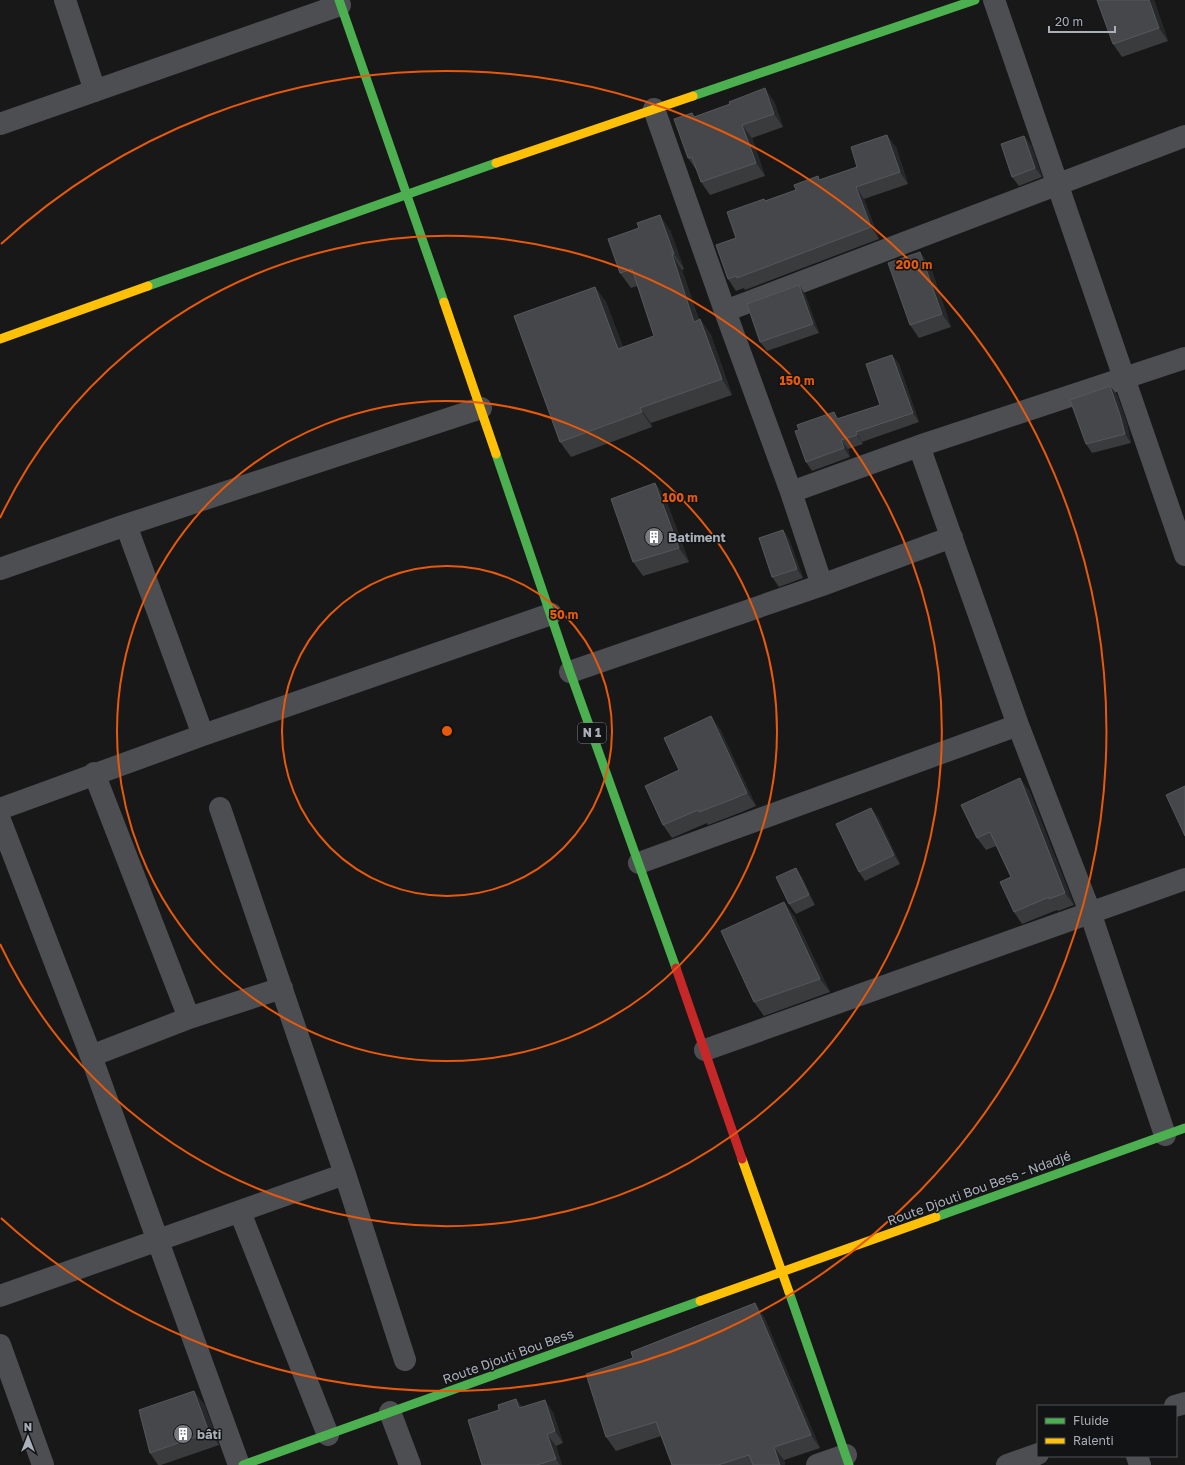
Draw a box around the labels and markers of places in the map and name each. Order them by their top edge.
building icon: Batiment [643,526,665,548]
place label: Batiment [668,529,726,545]
centre of rings [440,724,454,738]
building icon: bâti [172,1423,194,1445]
place label: bâti [197,1426,221,1442]

